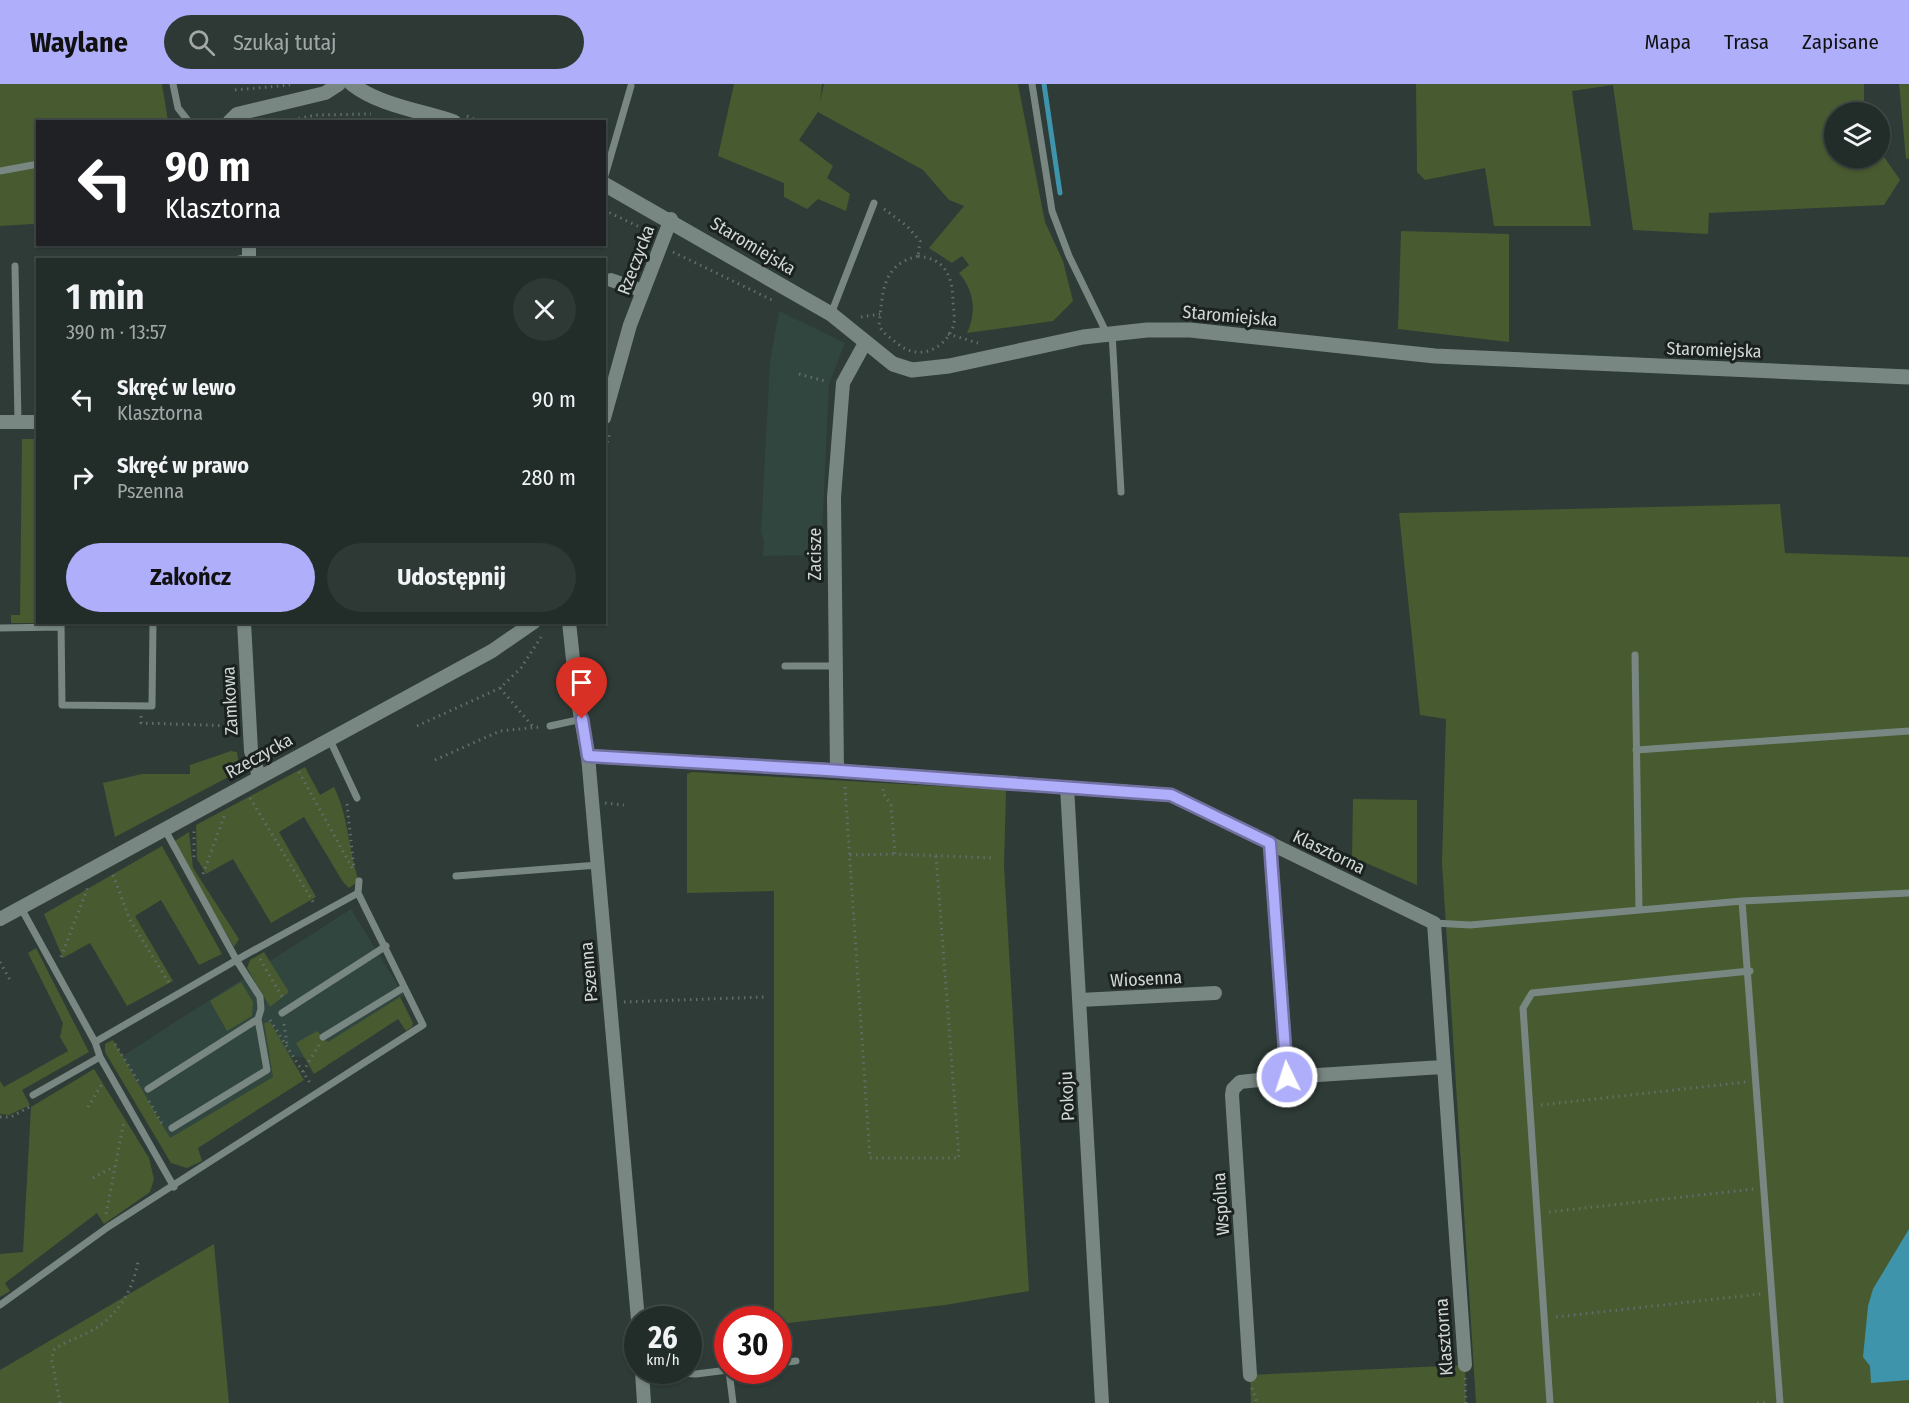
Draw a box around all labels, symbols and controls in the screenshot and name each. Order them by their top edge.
search box [164,15,584,69]
text: Waylane [30,26,128,59]
icon: search [185,26,218,59]
text: Szukaj tutaj [233,29,337,56]
text: Mapa [1645,29,1691,55]
text: Trasa [1724,29,1769,55]
text: Zapisane [1802,29,1879,55]
map controls [1824,102,1890,168]
button: layers [1824,102,1890,168]
text: 90 m [165,142,250,192]
icon: left [66,144,144,222]
text: Klasztorna [165,193,281,225]
street label: Staromiejska [707,212,800,280]
street label: Rzeczycka [613,222,659,298]
text: 1 min [66,275,144,319]
button: close [513,278,576,341]
street label: Staromiejska [1182,301,1279,331]
text: 390 m · 13:57 [66,320,167,344]
street label: Staromiejska [1666,337,1762,363]
text: Skręć w lewo [117,374,236,401]
icon: left [66,383,99,416]
text: 90 m [532,386,576,413]
text: Klasztorna [117,401,203,425]
text: Skręć w prawo [117,452,249,479]
icon: right [66,461,99,494]
text: 280 m [522,464,576,491]
text: Pszenna [117,479,184,503]
street label: Zacisze [804,527,826,580]
button: Zakończ [66,543,315,612]
button: Udostępnij [327,543,576,612]
pin [556,657,607,719]
street label: Zamkowa [217,666,243,736]
icon: arrive [565,666,598,699]
street label: Rzeczycka [222,729,296,783]
street label: Klasztorna [1289,825,1369,879]
street label: Pszenna [575,941,603,1003]
street label: Wiosenna [1110,966,1183,992]
position arrow [1255,1045,1319,1109]
street label: Pokoju [1055,1070,1079,1122]
street label: Wspólna [1208,1172,1234,1236]
street label: Klasztorna [1430,1297,1458,1376]
speed limit sign: 30 [714,1306,792,1384]
text: 26 [648,1320,678,1356]
text: km/h [646,1351,680,1369]

